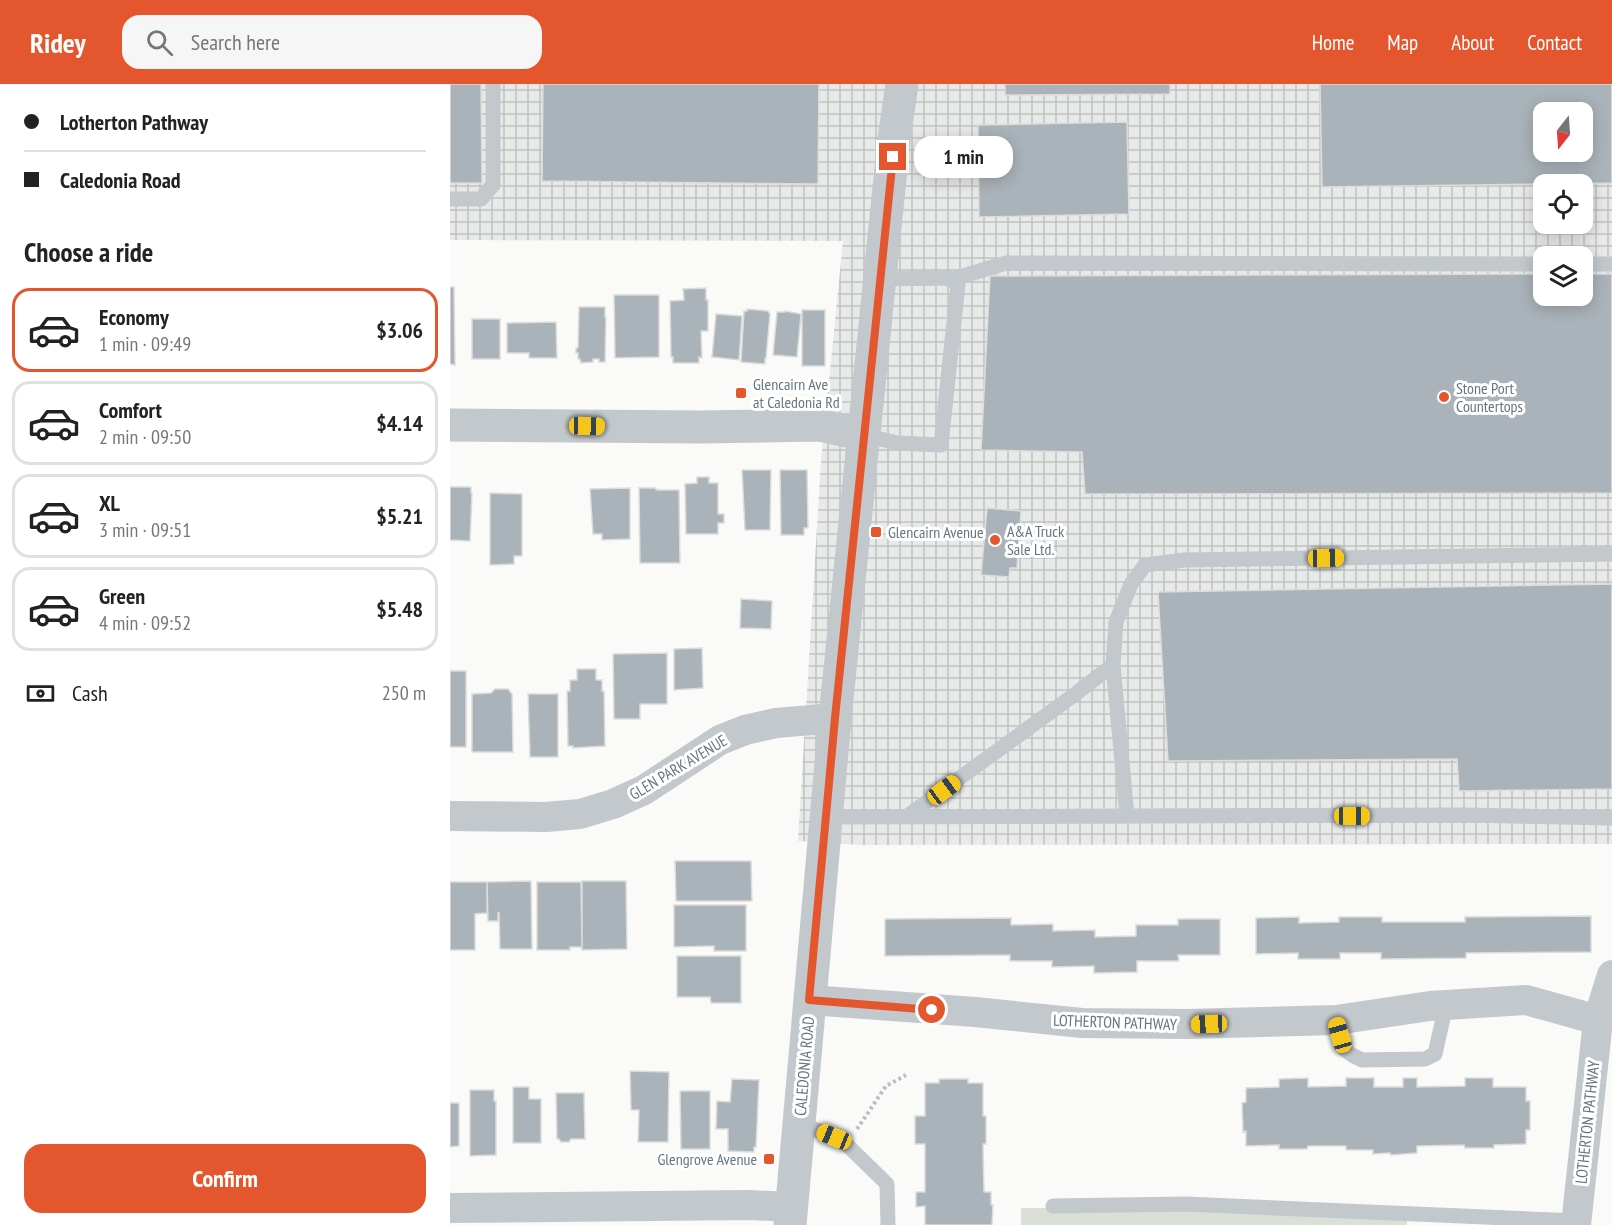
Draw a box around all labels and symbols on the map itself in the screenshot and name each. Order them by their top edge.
north arrow [1533,102,1593,162]
callout: 1 min [914,136,1013,178]
route end [879,143,906,170]
place label: Glencairn Ave at Caledonia Rd [753,374,840,412]
place label: Stone Port Countertops [1456,378,1523,416]
marker: Glencairn Ave at Caledonia Rd [734,386,748,400]
marker: Stone Port Countertops [1437,390,1451,404]
car [569,417,605,435]
place label: A&A Truck Sale Ltd. [1007,521,1065,559]
place label: Glencairn Avenue [888,522,984,542]
marker: Glencairn Avenue [869,525,883,539]
marker: A&A Truck Sale Ltd. [988,533,1002,547]
car [1308,549,1344,567]
street label: GLEN PARK AVENUE [625,730,731,804]
car [924,772,964,808]
car [1334,807,1370,825]
route start [918,996,945,1023]
street label: LOTHERTON PATHWAY [1053,1010,1178,1034]
car [1191,1014,1227,1034]
car [1326,1015,1354,1055]
street label: CALEDONIA ROAD [790,1016,818,1116]
street label: LOTHERTON PATHWAY [1571,1059,1603,1185]
car [814,1122,854,1152]
place label: Glengrove Avenue [657,1149,757,1169]
marker: Glengrove Avenue [762,1152,776,1166]

